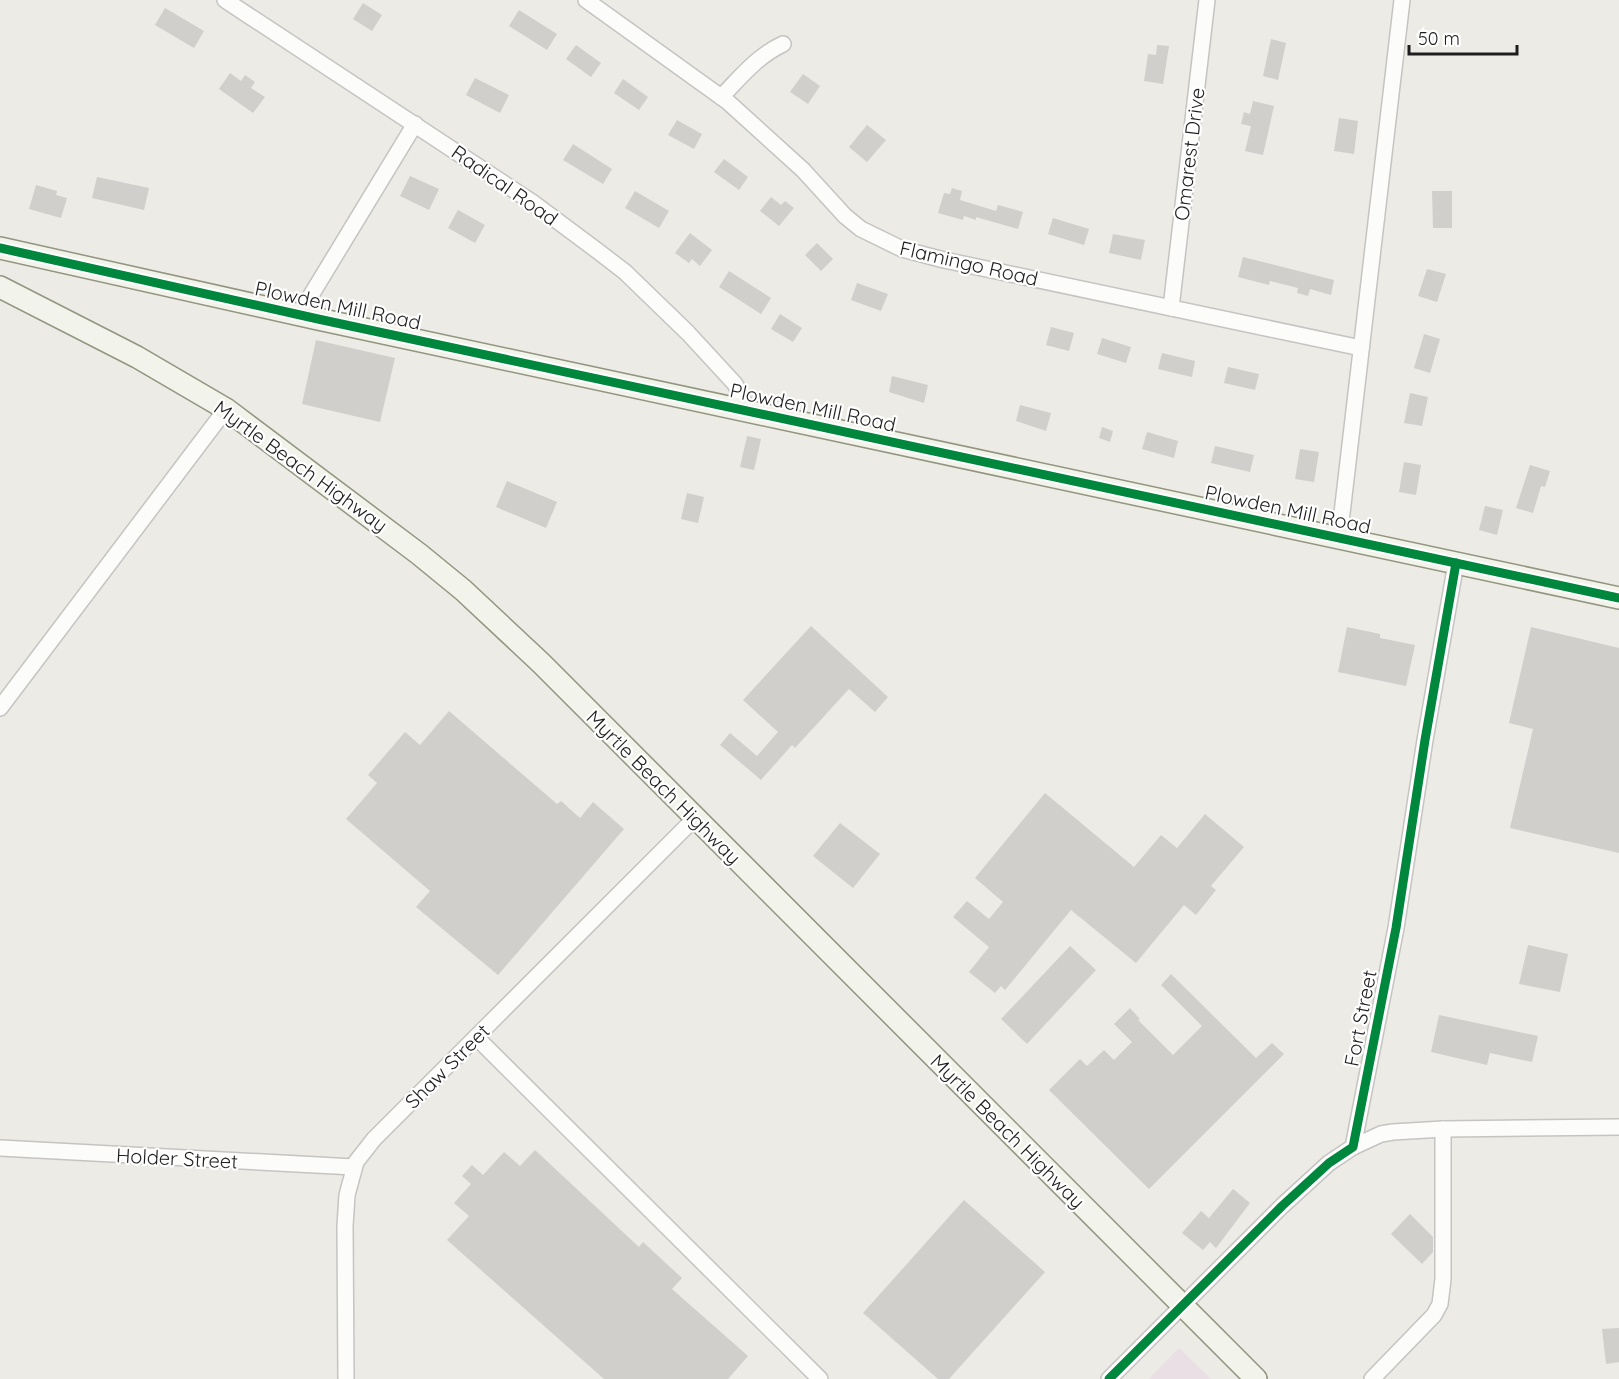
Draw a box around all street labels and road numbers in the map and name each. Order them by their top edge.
street label: Omarest Drive [1168,86,1210,222]
street label: Radical Road [447,139,563,231]
street label: Flamingo Road [897,235,1041,291]
street label: Plowden Mill Road [253,275,423,335]
street label: Plowden Mill Road [728,377,898,437]
street label: Myrtle Beach Highway [209,395,393,537]
street label: Plowden Mill Road [1203,479,1373,539]
street label: Myrtle Beach Highway [582,705,746,869]
street label: Fort Street [1338,967,1382,1068]
street label: Shaw Street [399,1018,495,1114]
street label: Myrtle Beach Highway [926,1049,1090,1213]
street label: Holder Street [115,1142,239,1174]

